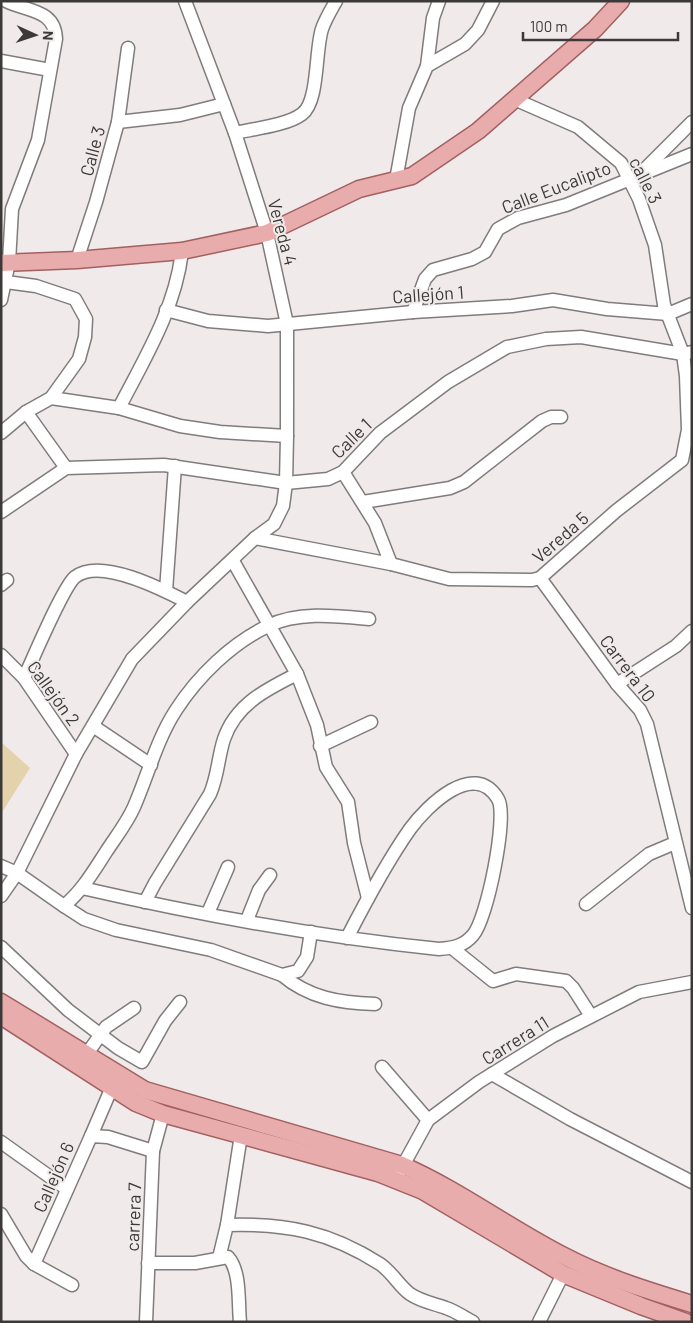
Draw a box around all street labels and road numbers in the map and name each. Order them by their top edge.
street label: Calle 3 [75,124,109,178]
street label: calle 3 [625,153,667,207]
street label: Calle Eucalipto [498,156,614,218]
street label: Vereda 4 [264,196,302,268]
street label: Callejón 1 [392,281,464,307]
street label: Calle 1 [326,413,376,463]
street label: Vereda 5 [527,507,593,567]
street label: Carrera 10 [596,630,660,706]
street label: Callejón 2 [23,656,85,730]
street label: Carrera 11 [478,1011,552,1069]
street label: Callejón 6 [28,1138,78,1216]
street label: carrera 7 [121,1182,145,1252]

